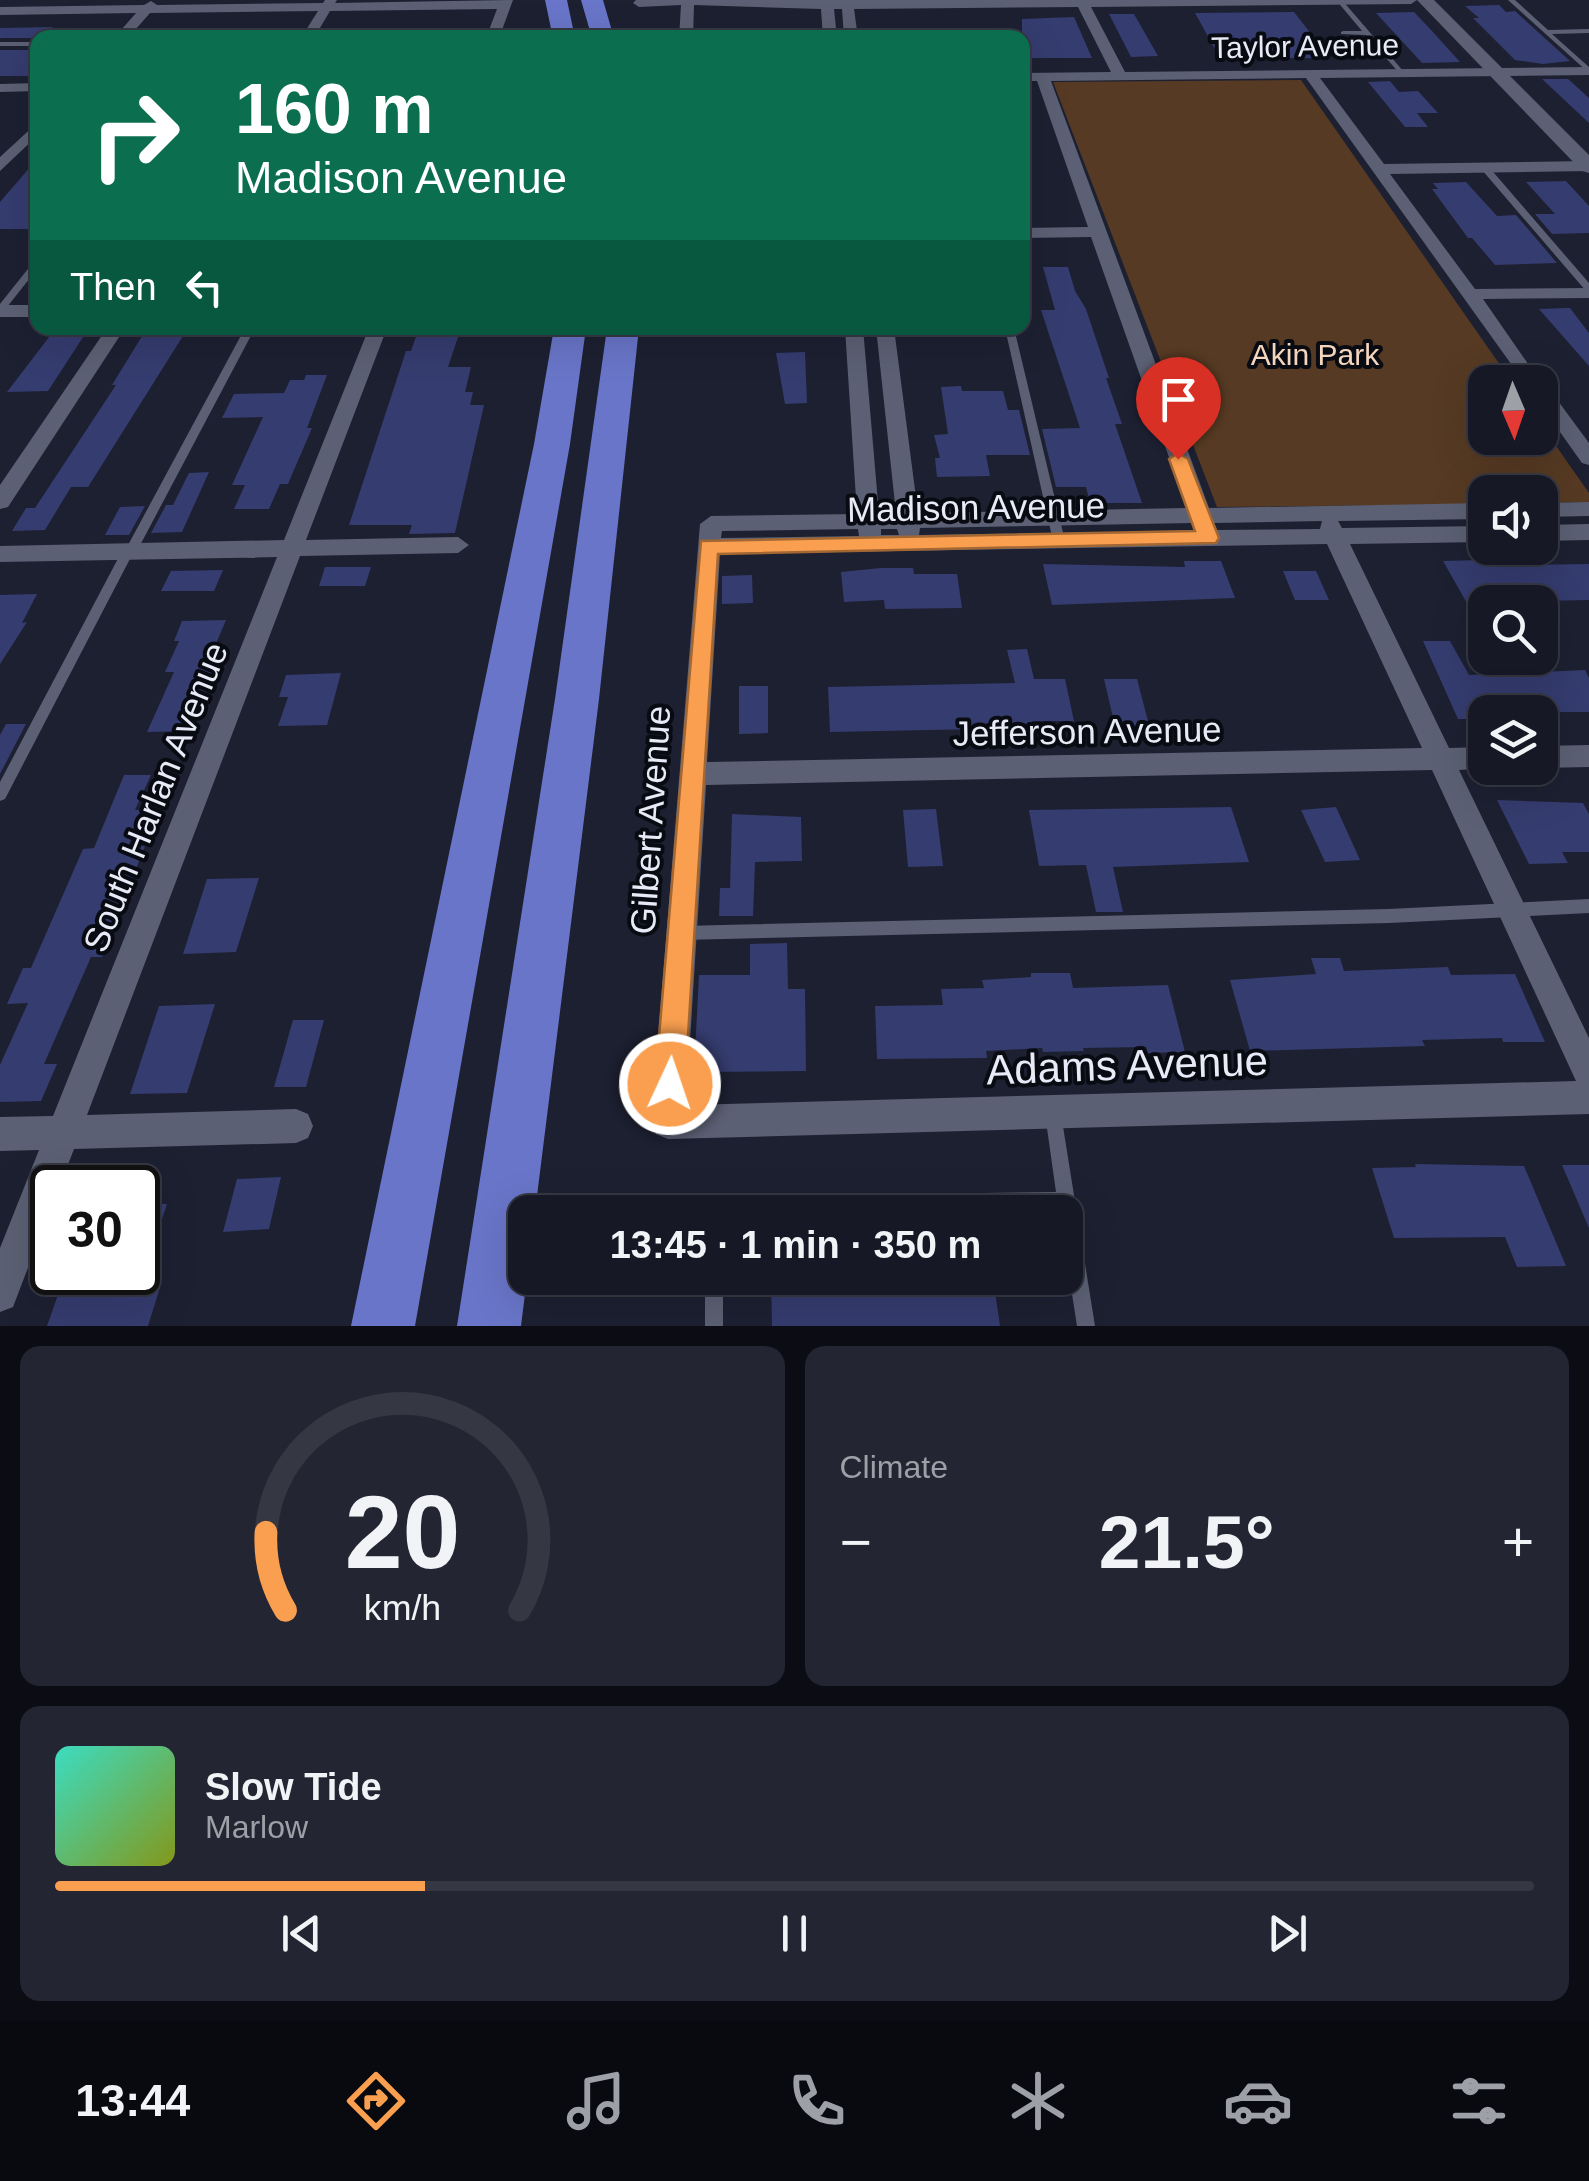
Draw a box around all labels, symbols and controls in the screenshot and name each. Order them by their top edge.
street label: Taylor Avenue [1211,28,1399,64]
icon: right [70,70,200,200]
text: 160 m [235,70,433,148]
text: Madison Avenue [235,152,567,203]
icon: left [177,260,232,315]
text: Then [70,266,157,308]
park label: Akin Park [1251,338,1380,371]
pin [1136,357,1221,460]
north arrow [1468,365,1558,455]
map controls [1468,365,1558,785]
icon: arrive [1151,372,1206,427]
button: sound [1468,475,1558,565]
street label: Madison Avenue [847,485,1105,529]
button: search [1468,585,1558,675]
street label: South Harlan Avenue [75,637,235,957]
button: layers [1468,695,1558,785]
street label: Gilbert Avenue [623,704,677,936]
street label: Jefferson Avenue [952,709,1222,753]
position arrow [618,1032,722,1136]
street label: Adams Avenue [985,1037,1269,1093]
speed limit sign: 30 [30,1165,160,1295]
text: 13:45 · 1 min · 350 m [610,1224,981,1266]
text: Climate [840,1449,948,1485]
text: 20 [344,1474,460,1590]
text: 21.5° [1099,1500,1275,1584]
text: − [840,1511,872,1573]
text: + [1502,1511,1534,1573]
text: km/h [364,1588,441,1628]
text: Slow Tide [205,1766,382,1808]
text: Marlow [205,1809,308,1845]
icon: previous [274,1906,329,1961]
icon: pause [767,1906,822,1961]
icon: next [1260,1906,1315,1961]
icon: directions [341,2066,411,2136]
icon: music [561,2066,631,2136]
icon: phone [782,2066,852,2136]
icon: climate [1003,2066,1073,2136]
icon: car [1223,2066,1293,2136]
icon: filters [1444,2066,1514,2136]
text: 13:44 [75,2075,190,2126]

